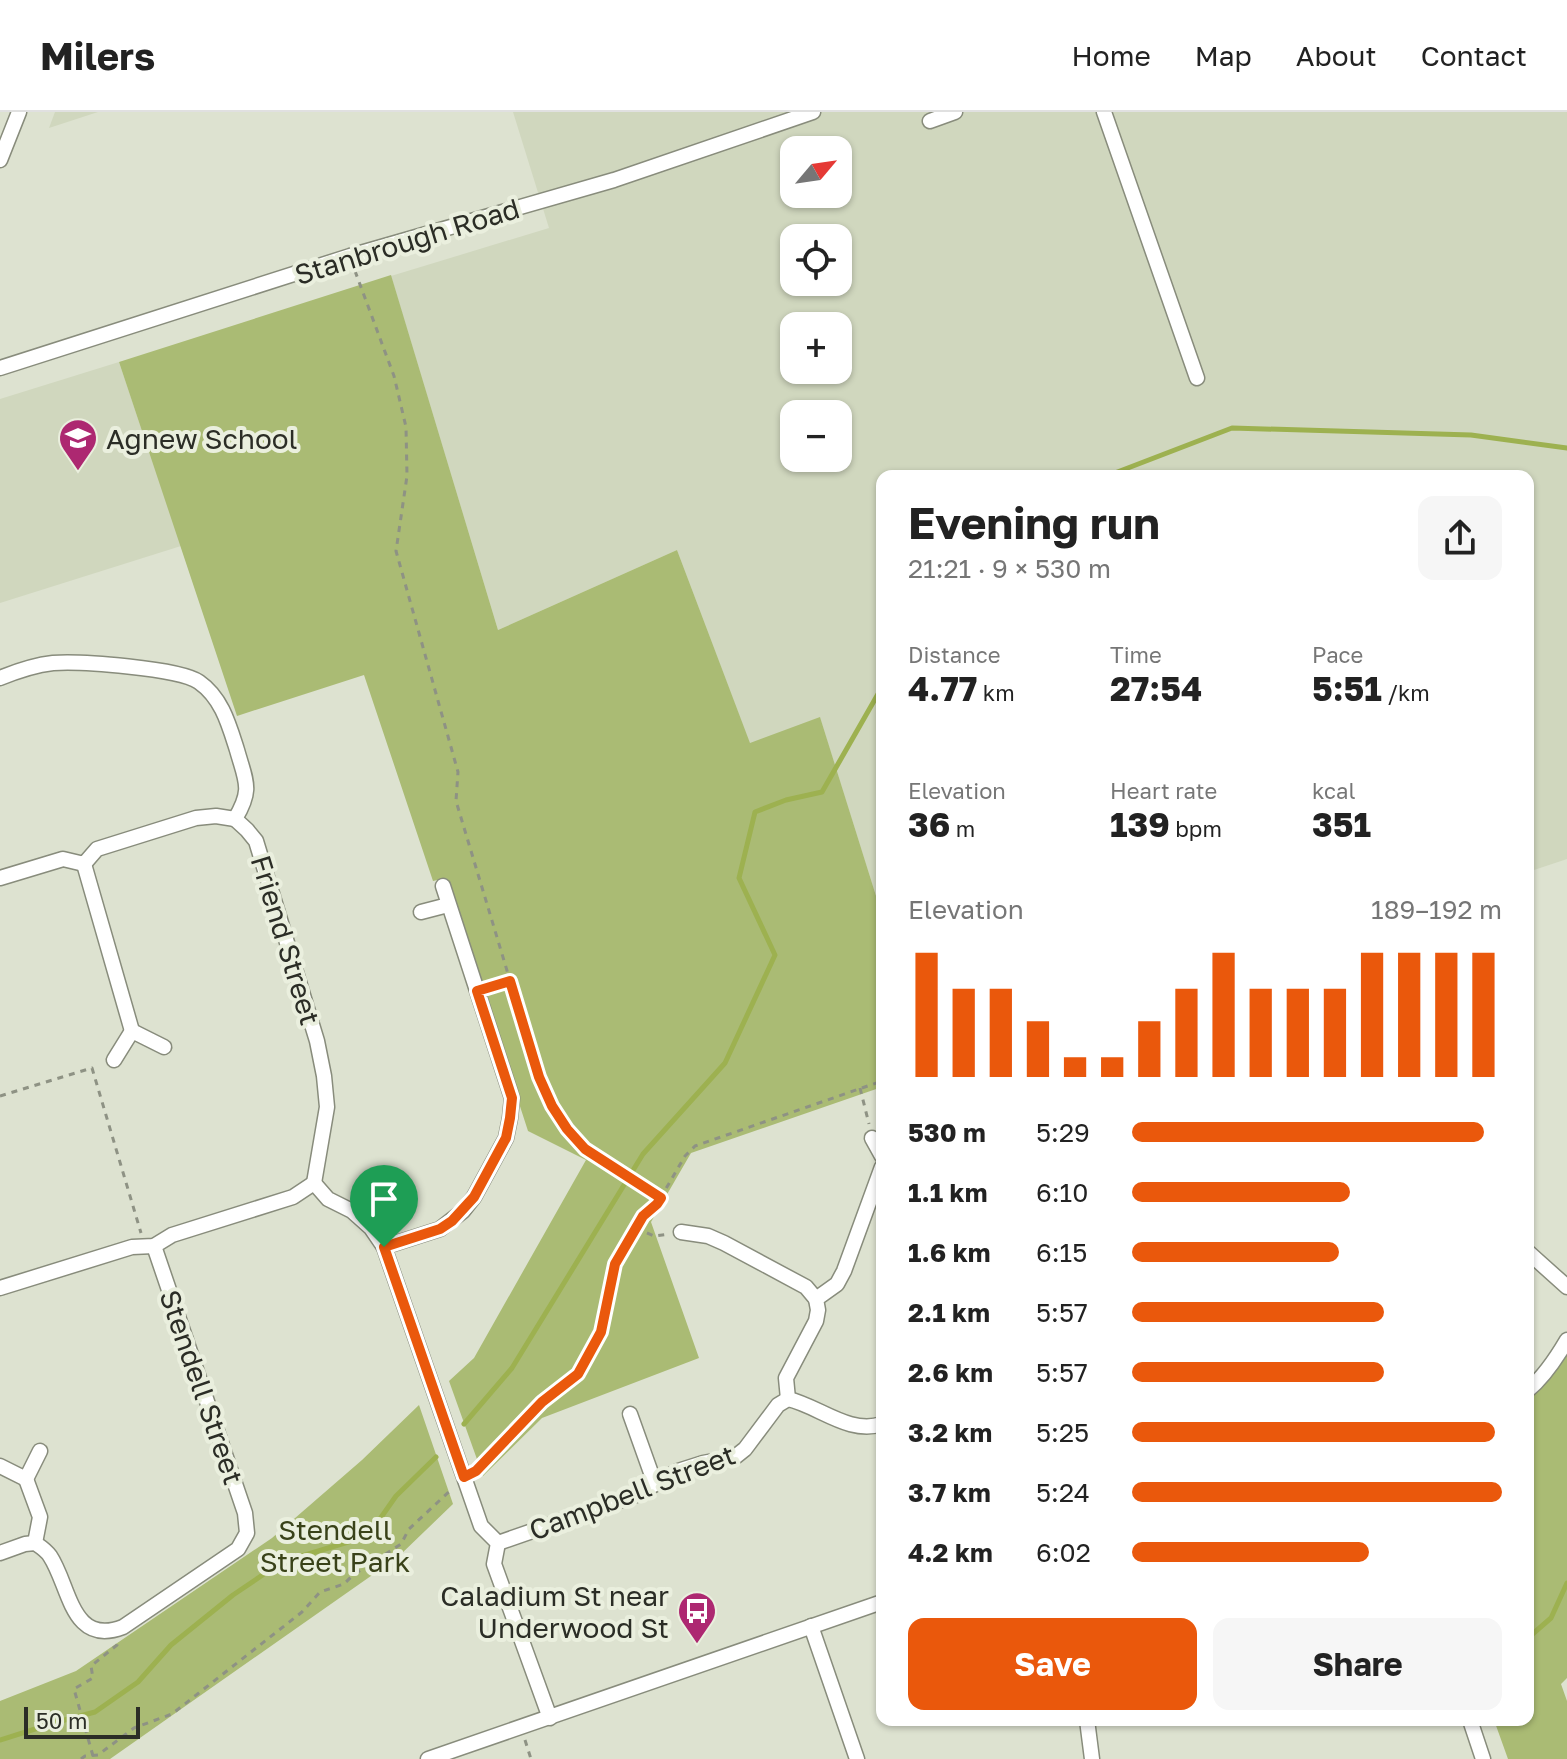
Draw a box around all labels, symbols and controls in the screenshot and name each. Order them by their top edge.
text: Milers [40,33,155,78]
text: Home [1072,39,1151,72]
text: Map [1195,39,1252,72]
text: About [1296,39,1377,72]
text: Contact [1421,39,1527,72]
north arrow [780,136,852,208]
map controls [780,136,852,472]
street label: Stanbrough Road [291,191,523,291]
button: locate [780,224,852,296]
button: + [780,312,852,384]
button: − [780,400,852,472]
school or university icon: Agnew School [57,417,99,472]
place label: Agnew School [106,422,298,455]
text: Evening run [908,496,1160,549]
button: share [1418,496,1502,580]
text: 21:21 · 9 × 530 m [908,553,1111,584]
text: Distance [908,641,1000,668]
text: Time [1110,641,1162,668]
text: Pace [1312,641,1363,668]
text: 4.77 [908,668,977,708]
text: 27:54 [1110,668,1202,708]
text: 5:51 [1312,668,1382,708]
text: km [977,679,1015,706]
text: /km [1382,679,1430,706]
text: Elevation [908,777,1006,804]
text: Heart rate [1110,777,1217,804]
text: kcal [1312,777,1355,804]
text: 36 [908,804,950,844]
text: 139 [1110,804,1170,844]
text: 351 [1312,804,1371,844]
text: m [950,815,975,842]
text: bpm [1170,815,1222,842]
street label: Friend Street [245,851,327,1029]
text: Elevation [908,894,1024,925]
text: 189–192 m [1371,894,1502,925]
text: 530 m [908,1117,986,1148]
text: 5:29 [1036,1117,1090,1148]
pin [350,1165,418,1247]
icon: arrive [362,1177,406,1221]
text: 1.1 km [908,1177,987,1208]
text: 6:10 [1036,1177,1088,1208]
text: 1.6 km [908,1237,991,1268]
text: 6:15 [1036,1237,1087,1268]
street label: Stendell Street [153,1286,251,1488]
text: 2.1 km [908,1297,990,1328]
text: 5:57 [1036,1297,1088,1328]
text: 2.6 km [908,1357,993,1388]
text: 5:57 [1036,1357,1088,1388]
text: 3.2 km [908,1417,992,1448]
text: 5:25 [1036,1417,1089,1448]
street label: Campbell Street [524,1438,740,1546]
text: 3.7 km [908,1477,991,1508]
text: 5:24 [1036,1477,1090,1508]
park label: Stendell Street Park [260,1513,410,1578]
text: 4.2 km [908,1537,993,1568]
text: 6:02 [1036,1537,1091,1568]
place label: Caladium St near Underwood St [440,1579,669,1644]
bus stop icon: Caladium St near Underwood St [676,1590,718,1645]
button: Save [908,1618,1197,1710]
button: Share [1213,1618,1502,1710]
scale bar [24,1703,140,1739]
text: 50 m [36,1707,87,1734]

